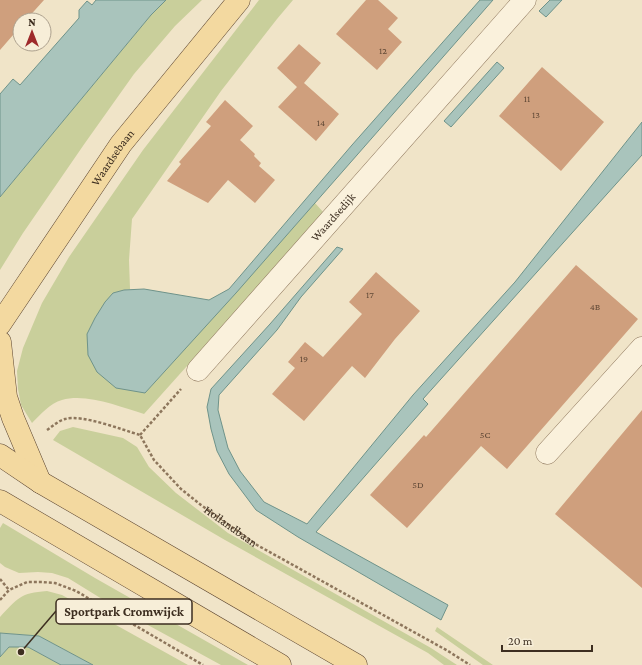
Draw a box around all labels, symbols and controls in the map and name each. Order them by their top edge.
north arrow [12,12,52,52]
text: N [28,16,36,28]
house number: 12 [379,45,387,56]
house number: 11 [524,93,530,104]
house number: 13 [532,109,540,120]
house number: 14 [317,117,325,128]
street label: Waardsebaan [88,126,137,188]
street label: Waardsedijk [308,190,358,244]
house number: 17 [366,289,374,300]
house number: 4B [590,301,601,312]
house number: 19 [300,353,308,364]
house number: 5C [480,429,490,440]
house number: 5D [412,479,424,490]
street label: Hollandbaan [201,502,261,550]
callout: Sportpark Cromwijck [56,599,192,624]
text: Sportpark Cromwijck [64,604,185,620]
scale bar [502,627,592,653]
text: 20 m [508,634,533,648]

